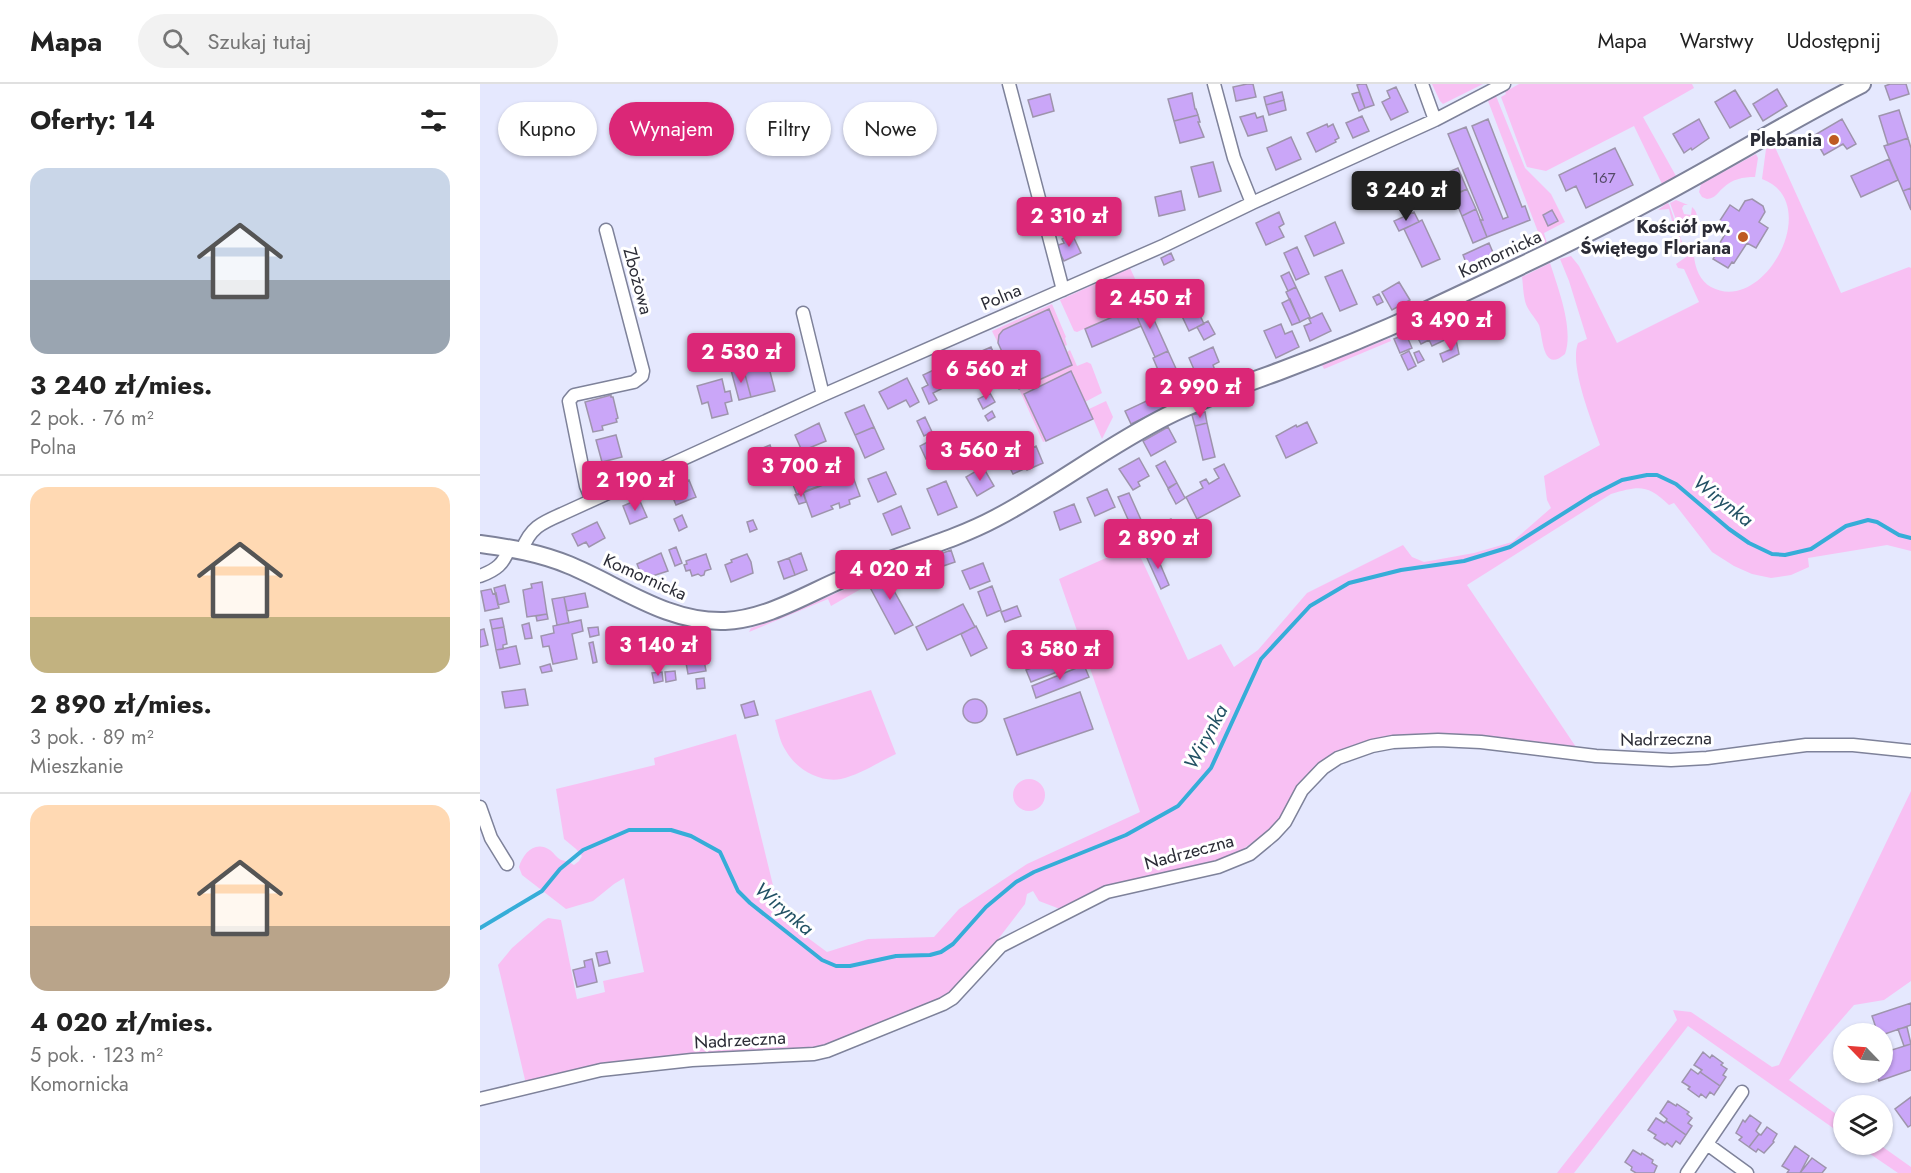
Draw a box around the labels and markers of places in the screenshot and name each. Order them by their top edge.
place label: Plebania [1750,127,1822,153]
marker: Plebania [1827,133,1841,147]
pin: 3 240 zł [1344,171,1468,222]
pin: 2 310 zł [1007,197,1131,248]
place label: Kościół pw. Świętego Floriana [1580,214,1731,261]
marker: Kościół pw. Świętego Floriana [1736,230,1750,244]
pin: 2 450 zł [1088,279,1212,330]
pin: 3 490 zł [1389,301,1513,352]
pin: 2 530 zł [679,333,803,384]
pin: 6 560 zł [924,350,1048,401]
pin: 2 990 zł [1138,368,1262,419]
pin: 3 560 zł [918,431,1042,482]
pin: 3 700 zł [739,447,863,498]
pin: 2 190 zł [573,461,697,512]
pin: 2 890 zł [1096,519,1220,570]
pin: 4 020 zł [828,550,952,601]
pin: 3 140 zł [596,626,720,677]
pin: 3 580 zł [998,630,1122,681]

